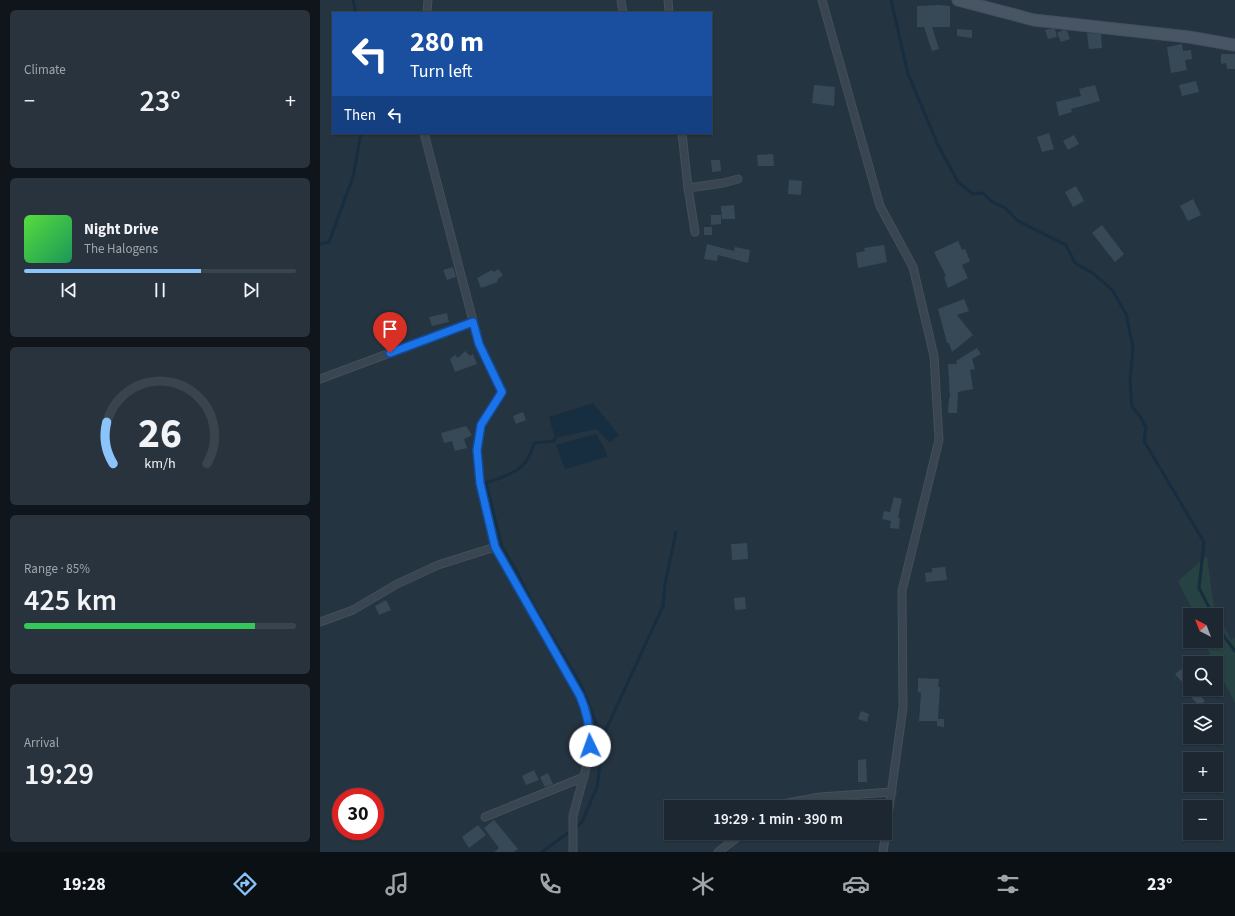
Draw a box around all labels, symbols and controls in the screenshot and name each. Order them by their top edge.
text: 280 m [410,22,484,62]
icon: left [344,28,396,80]
text: Turn left [410,59,472,84]
text: Climate [24,61,66,79]
text: 23° [139,80,181,123]
text: − [24,85,35,117]
text: + [285,85,296,117]
icon: left [384,104,406,126]
text: Then [344,105,376,126]
text: Night Drive [84,219,159,240]
text: The Halogens [84,240,158,258]
icon: previous [58,279,80,301]
icon: pause [149,279,171,301]
icon: next [240,279,262,301]
pin [373,312,407,353]
icon: arrive [379,318,401,340]
text: 26 [138,404,182,464]
text: km/h [144,453,176,474]
text: Range · 85% [24,560,90,578]
text: 425 km [24,579,117,622]
north arrow [1183,608,1223,648]
map controls [1183,608,1223,840]
button: search [1183,656,1223,696]
button: layers [1183,704,1223,744]
position arrow [569,725,611,767]
text: Arrival [24,734,59,752]
button: + [1183,752,1223,792]
text: 19:29 [24,753,94,796]
speed limit sign: 30 [332,788,384,840]
button: − [1183,800,1223,840]
text: 19:29 · 1 min · 390 m [713,809,843,830]
icon: directions [231,870,259,898]
icon: music [383,870,411,898]
icon: phone [536,870,564,898]
icon: climate [689,870,717,898]
icon: car [842,870,870,898]
icon: filters [994,870,1022,898]
text: 19:28 [62,872,106,897]
text: 23° [1147,872,1173,897]

